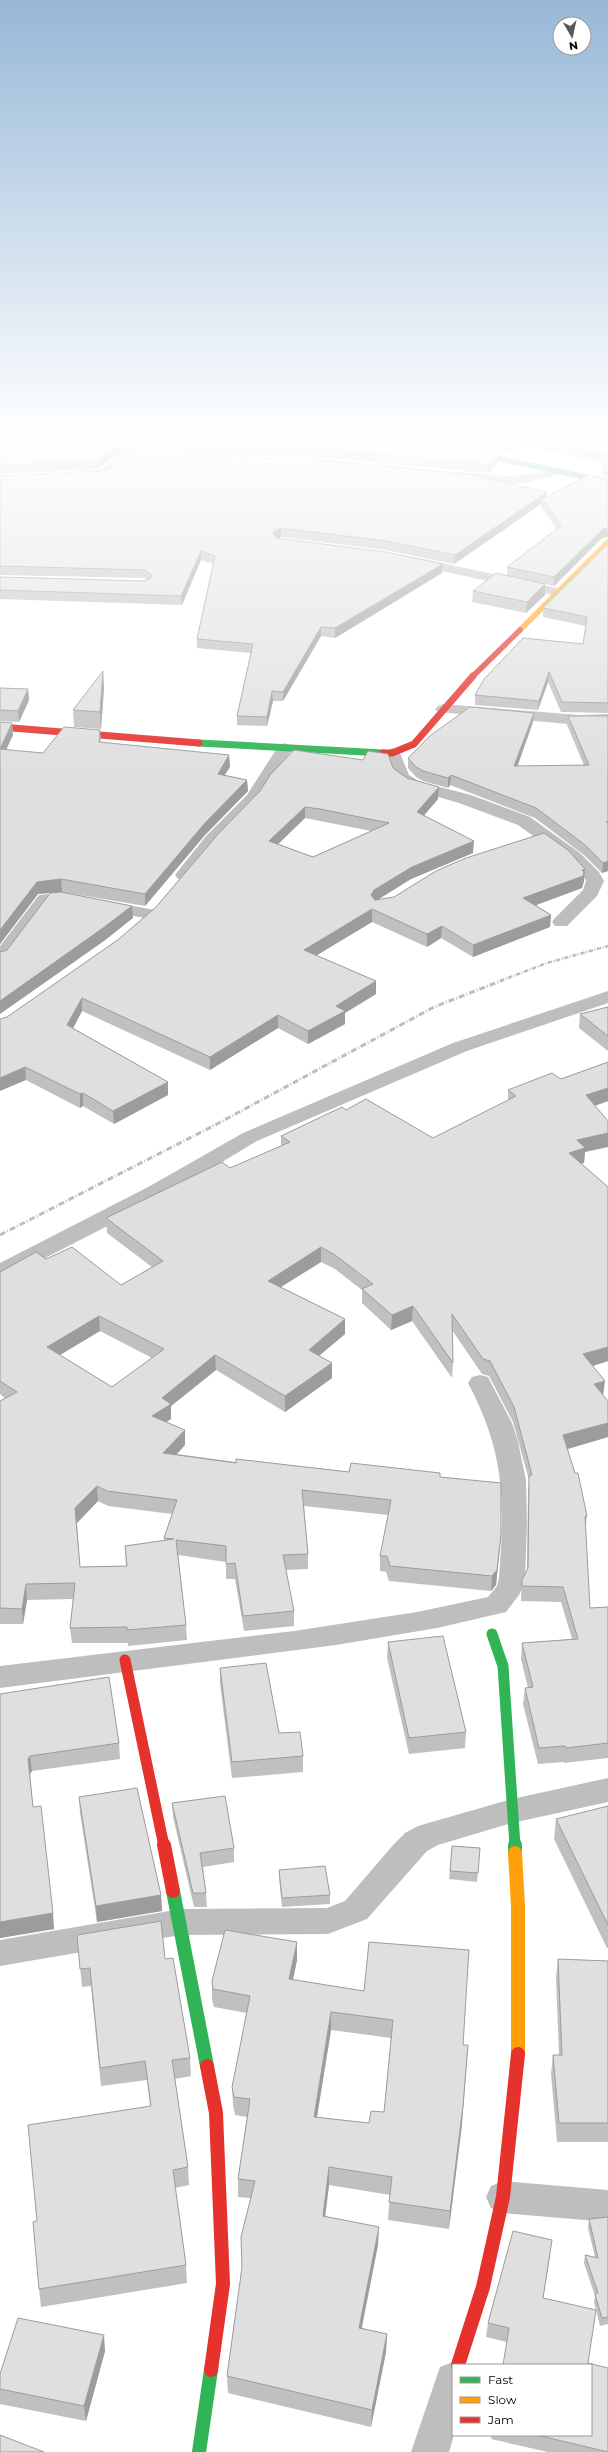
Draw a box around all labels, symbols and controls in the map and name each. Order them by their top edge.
north arrow [552,16,592,56]
text: N [568,38,579,53]
legend [452,2364,592,2436]
text: Fast [488,2372,513,2387]
text: Slow [488,2392,517,2407]
text: Jam [487,2412,514,2427]

